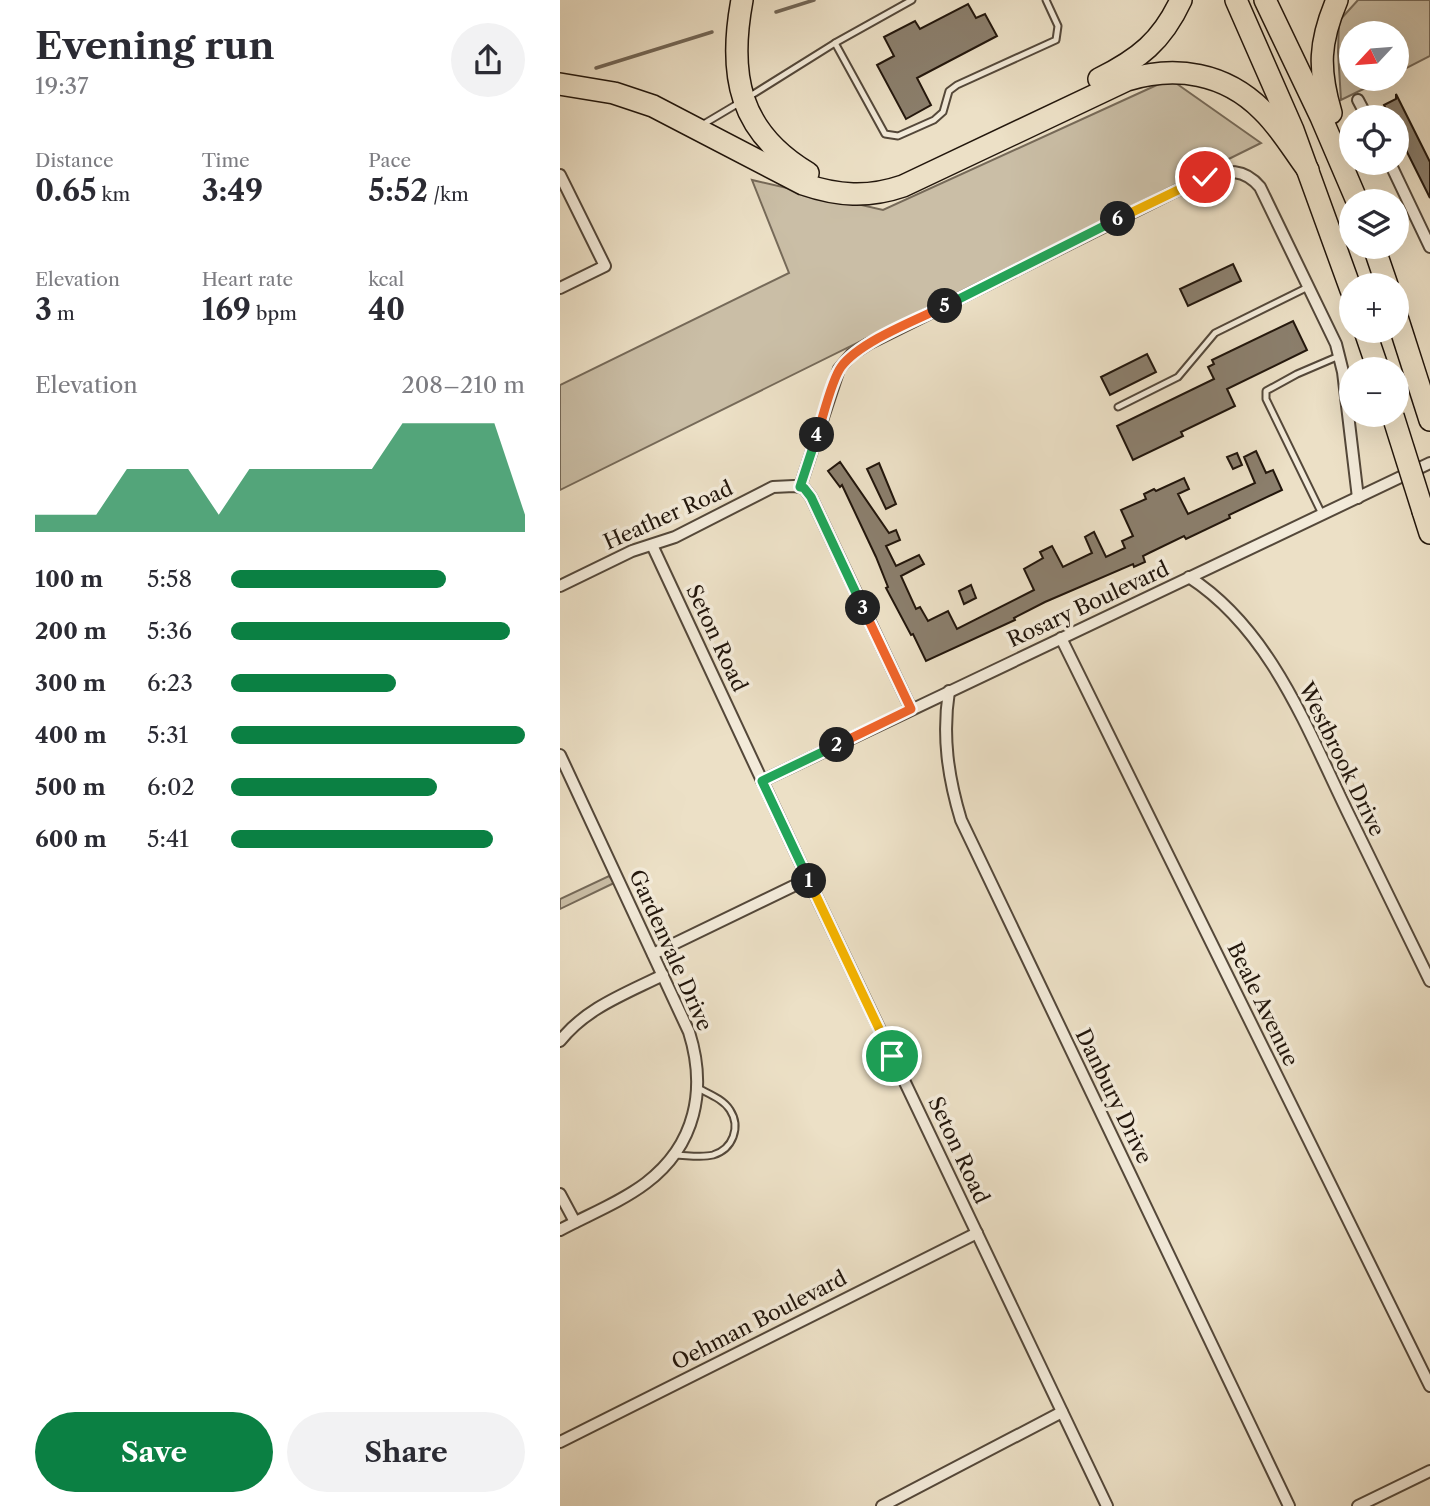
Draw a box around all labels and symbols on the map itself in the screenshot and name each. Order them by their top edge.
north arrow [1339,21,1409,91]
pin [1175,147,1235,207]
pin: 6 [1100,202,1136,236]
pin: 5 [928,288,962,324]
pin: 4 [800,418,834,452]
street label: Heather Road [600,475,737,555]
street label: Rosary Boulevard [1003,556,1173,652]
street label: Seton Road [681,580,753,696]
pin: 3 [846,590,880,626]
street label: Westbrook Drive [1293,677,1390,840]
pin: 2 [820,728,854,762]
pin: 1 [792,864,826,898]
street label: Gardenvale Drive [624,866,718,1034]
street label: Beale Avenue [1222,938,1304,1070]
street label: Danbury Drive [1071,1025,1157,1167]
pin [862,1026,922,1086]
street label: Seton Road [923,1092,995,1208]
street label: Oehman Boulevard [667,1265,851,1375]

